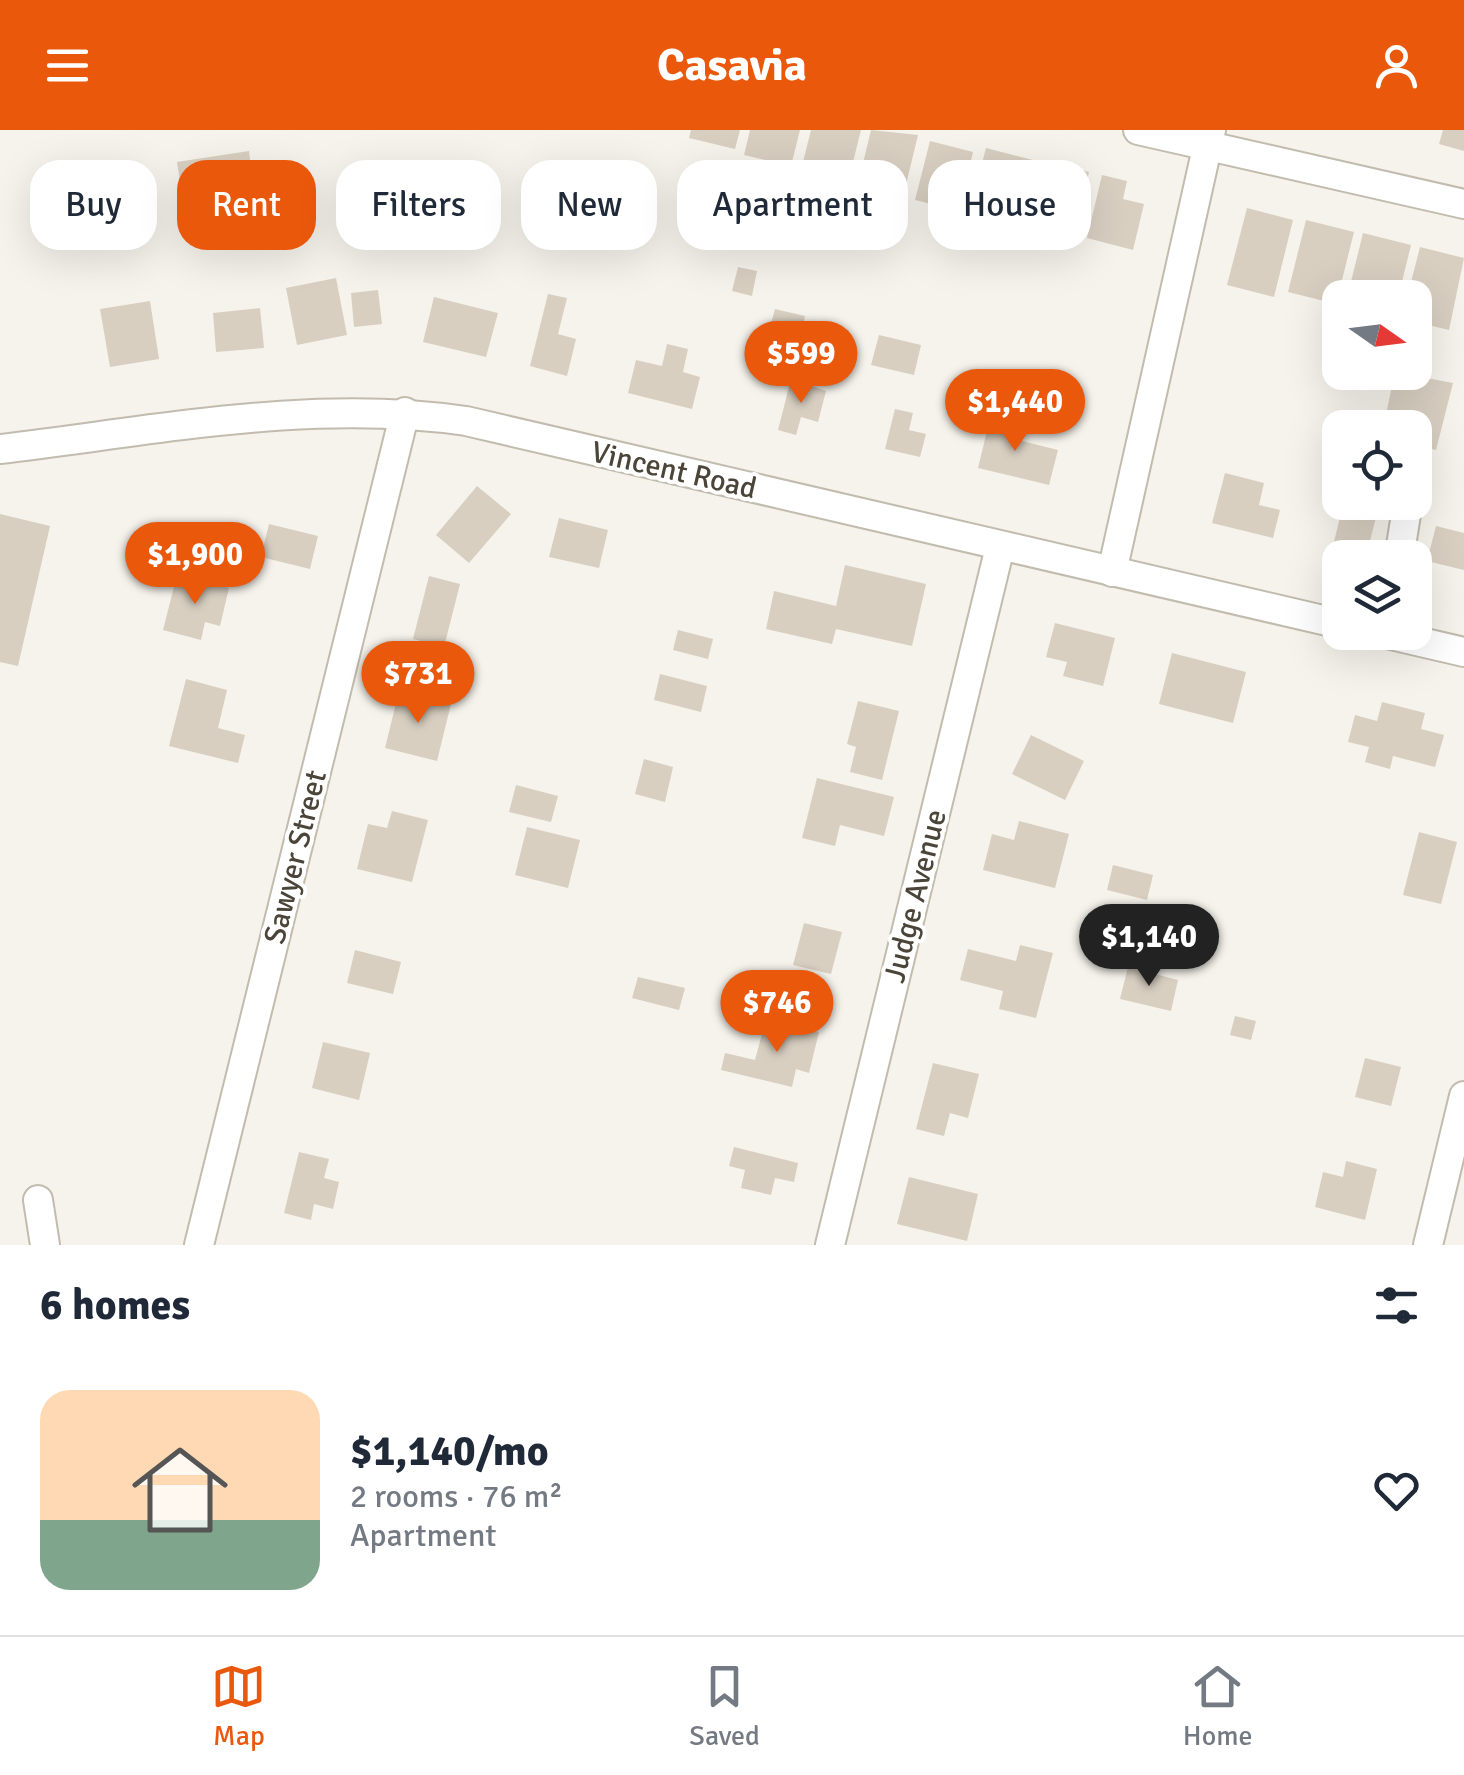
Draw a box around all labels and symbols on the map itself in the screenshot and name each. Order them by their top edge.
north arrow [1322,280,1432,390]
pin: $599 [742,321,860,406]
pin: $1,440 [934,369,1096,454]
street label: Vincent Road [588,434,760,507]
pin: $1,900 [114,522,276,607]
pin: $731 [359,641,477,726]
street label: Sawyer Street [256,766,335,948]
street label: Judge Avenue [876,806,955,987]
pin: $1,140 [1068,904,1230,989]
pin: $746 [718,970,836,1055]

